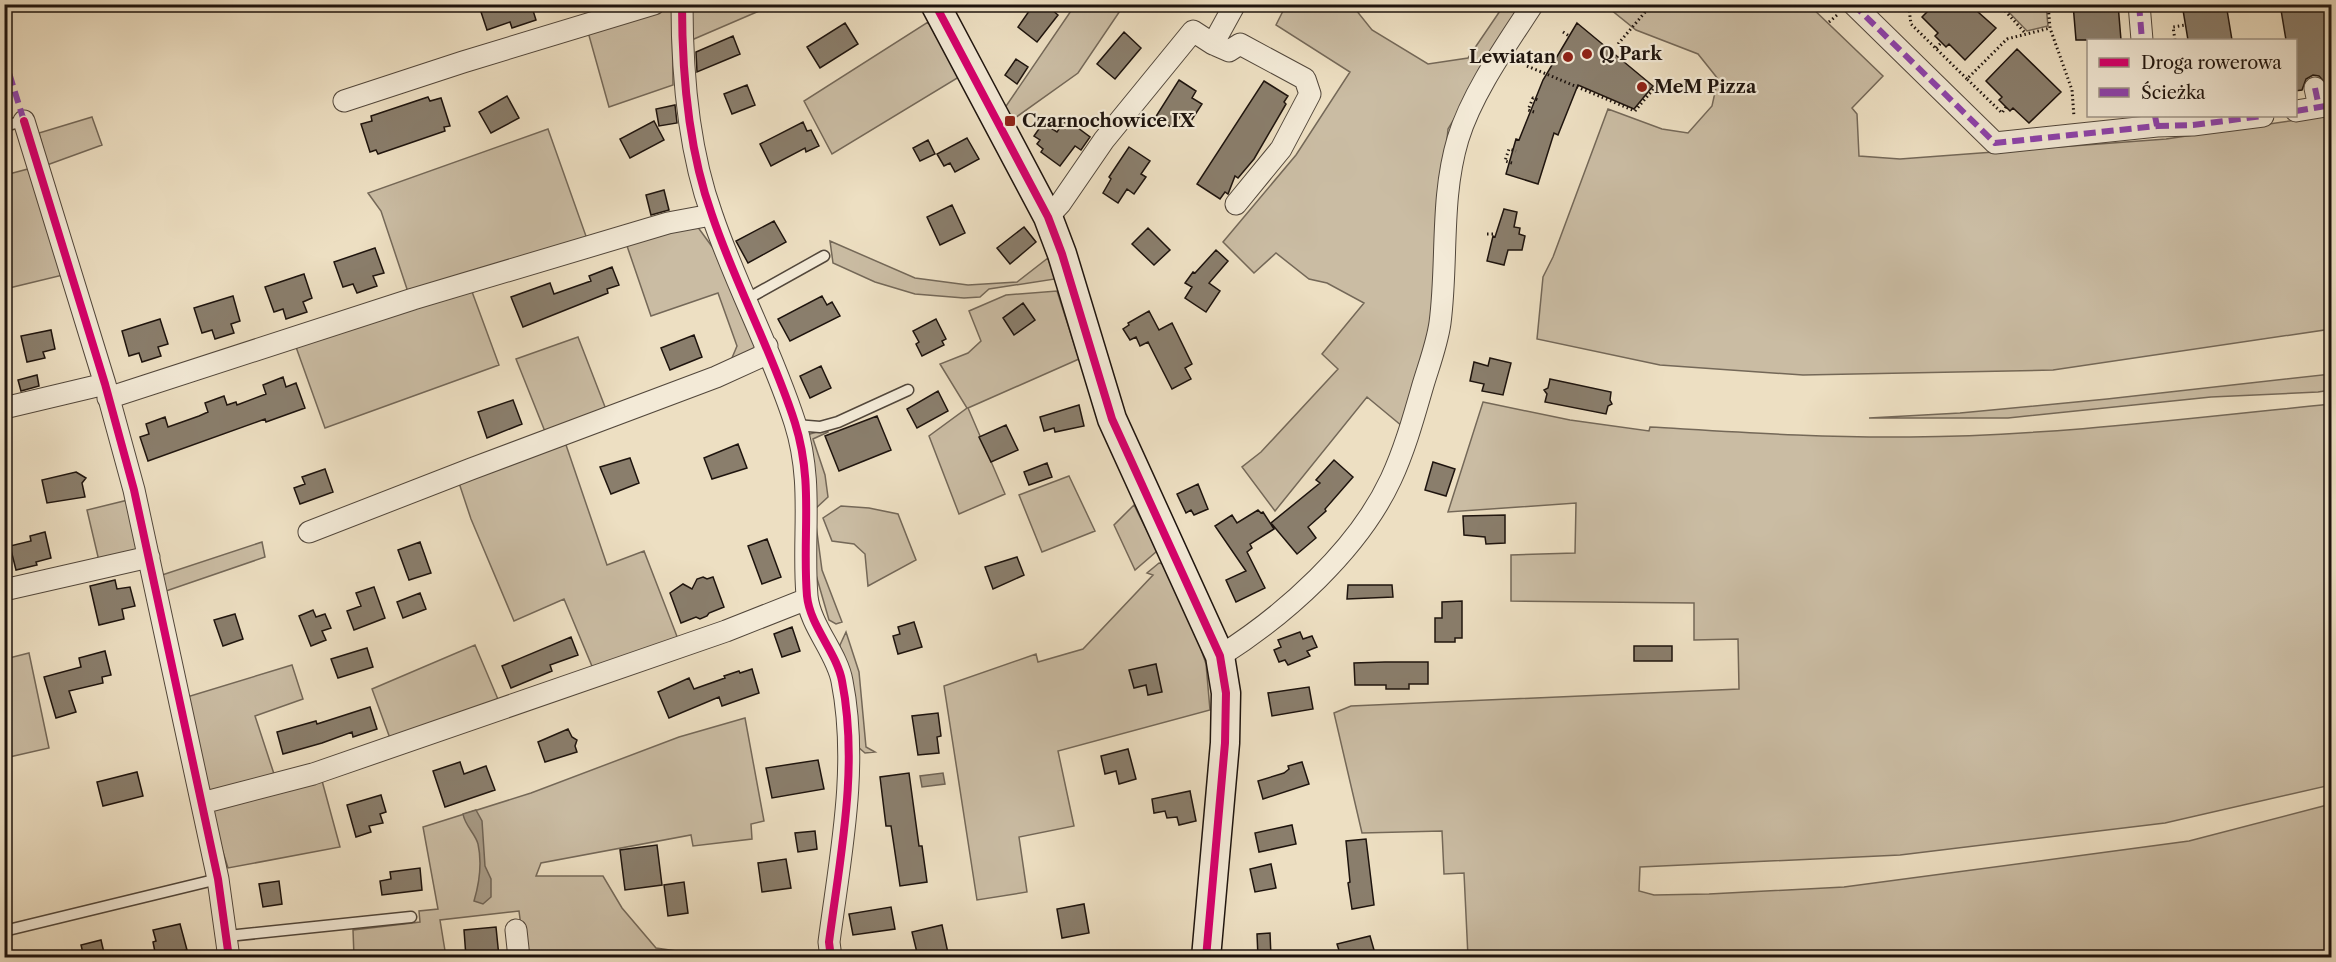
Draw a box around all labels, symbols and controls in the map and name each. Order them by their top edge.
legend [2087,39,2297,117]
place label: Q Park [1599,43,1663,65]
place label: Lewiatan [1469,46,1557,68]
marker: Q Park [1580,47,1594,61]
marker: Lewiatan [1561,50,1575,64]
text: Droga rowerowa [2141,52,2282,74]
place label: MeM Pizza [1654,76,1757,98]
marker: MeM Pizza [1635,80,1649,94]
text: Ścieżka [2141,81,2206,104]
place label: Czarnochowice IX [1022,110,1195,132]
marker: Czarnochowice IX [1003,114,1017,128]

